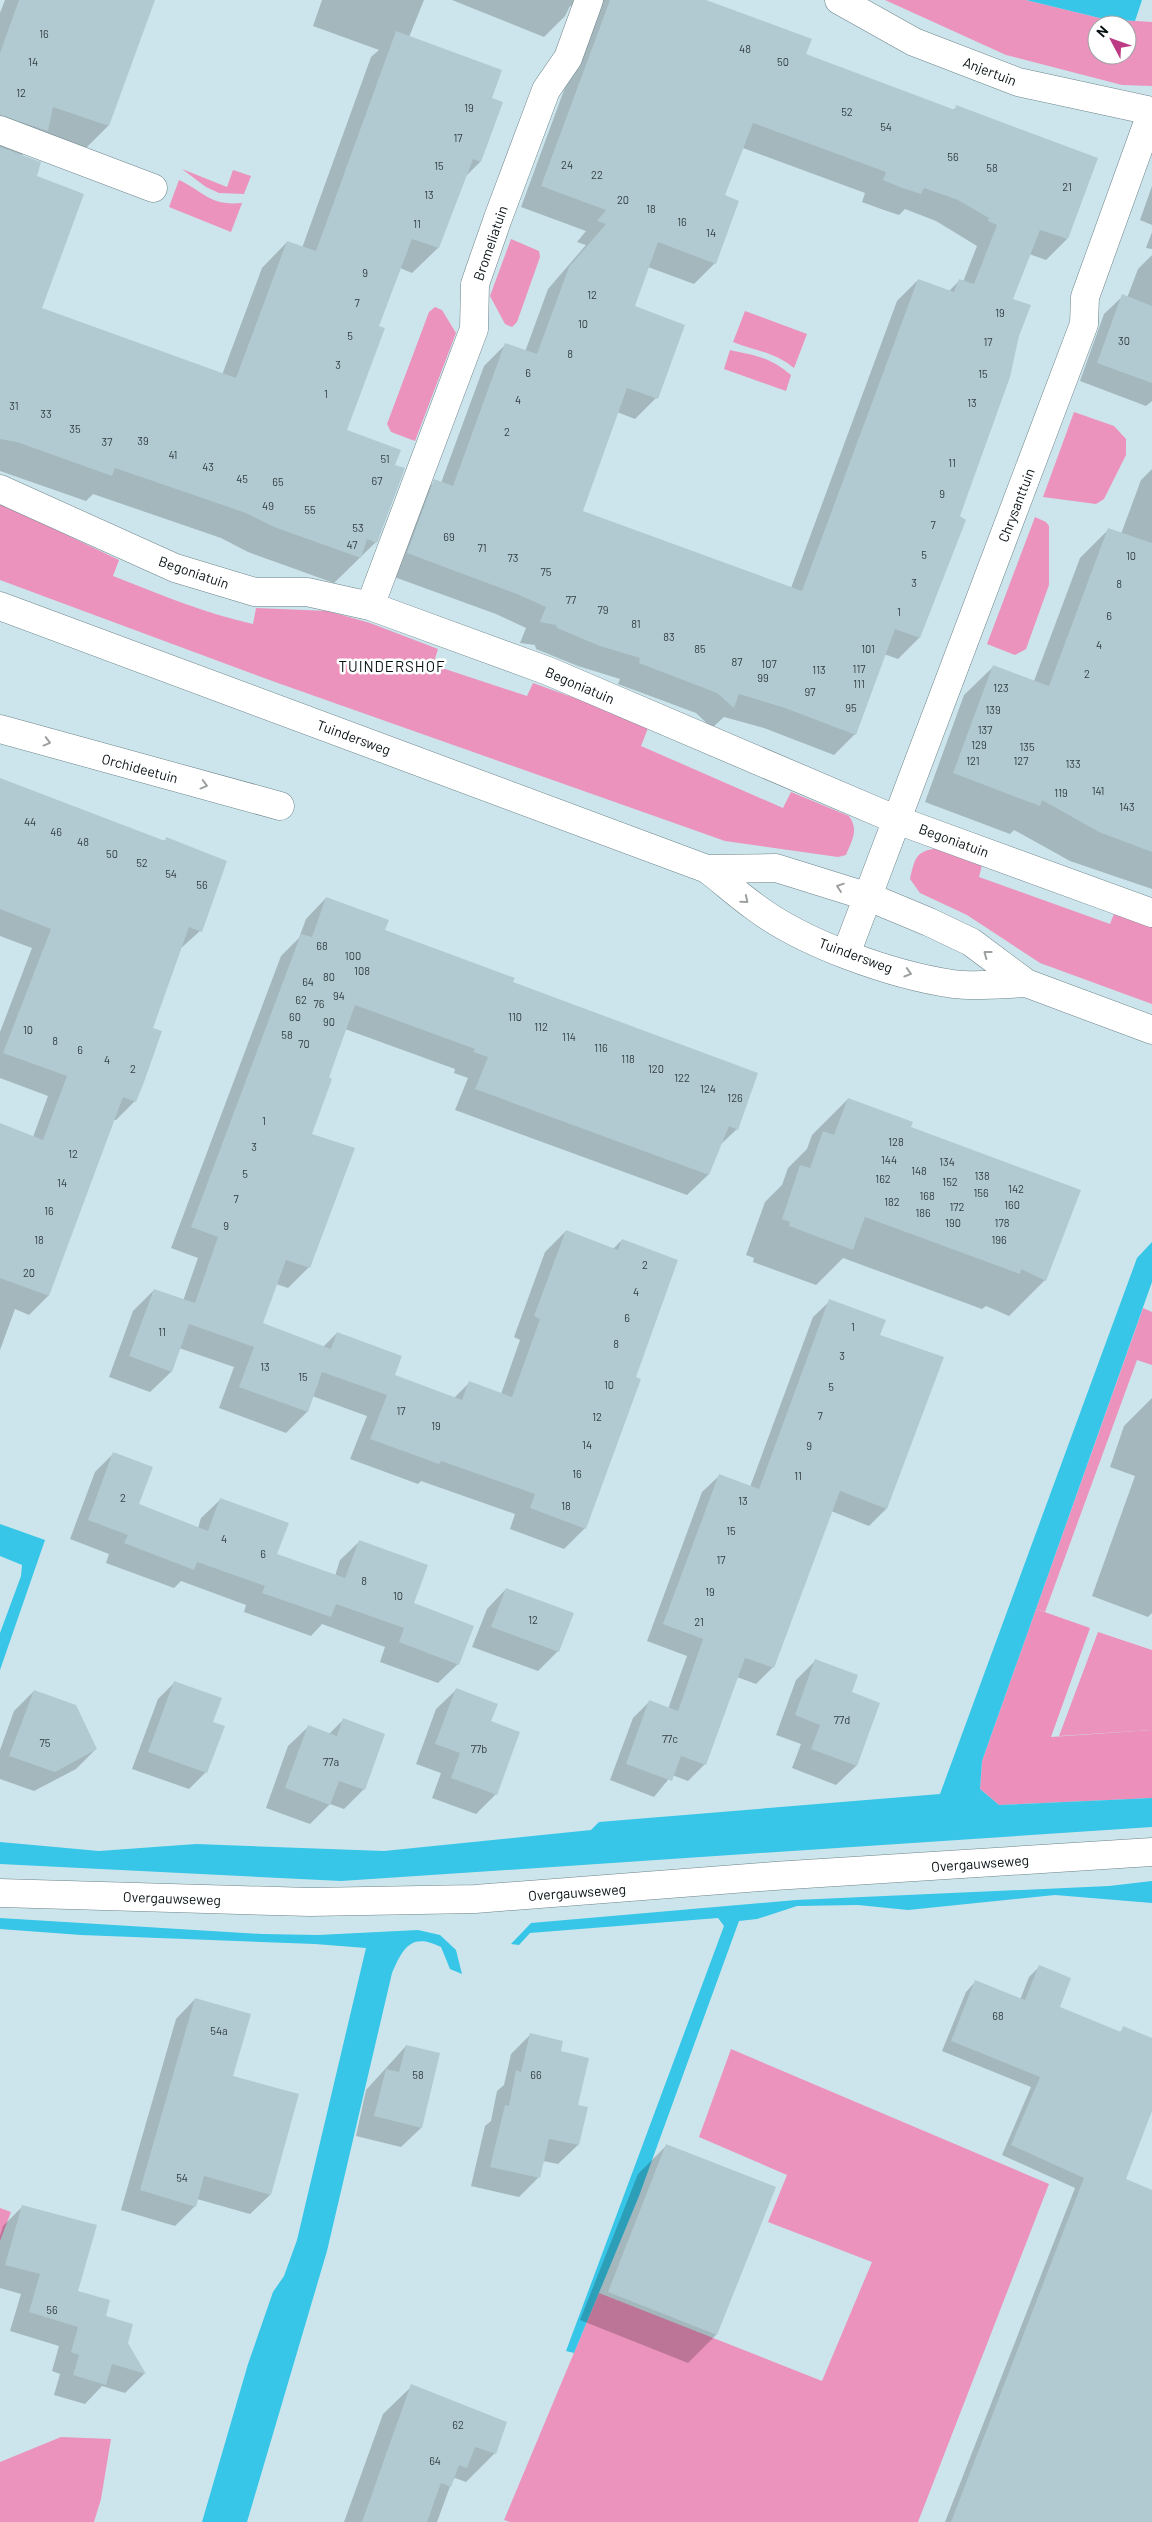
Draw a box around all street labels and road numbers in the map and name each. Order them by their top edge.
street label: Anjertuin [961,53,1019,89]
street label: Bromeliatuin [469,203,511,283]
street label: Chrysanttuin [994,466,1038,544]
street label: Begoniatuin [157,552,231,592]
street label: Begoniatuin [543,663,617,707]
street label: Tuindersweg [315,716,393,758]
street label: Orchideetuin [100,750,180,786]
street label: Begoniatuin [917,819,991,861]
street label: Tuindersweg [817,934,895,976]
street label: Overgauwseweg [930,1851,1030,1875]
street label: Overgauwseweg [527,1880,627,1904]
street label: Overgauwseweg [123,1888,221,1908]

